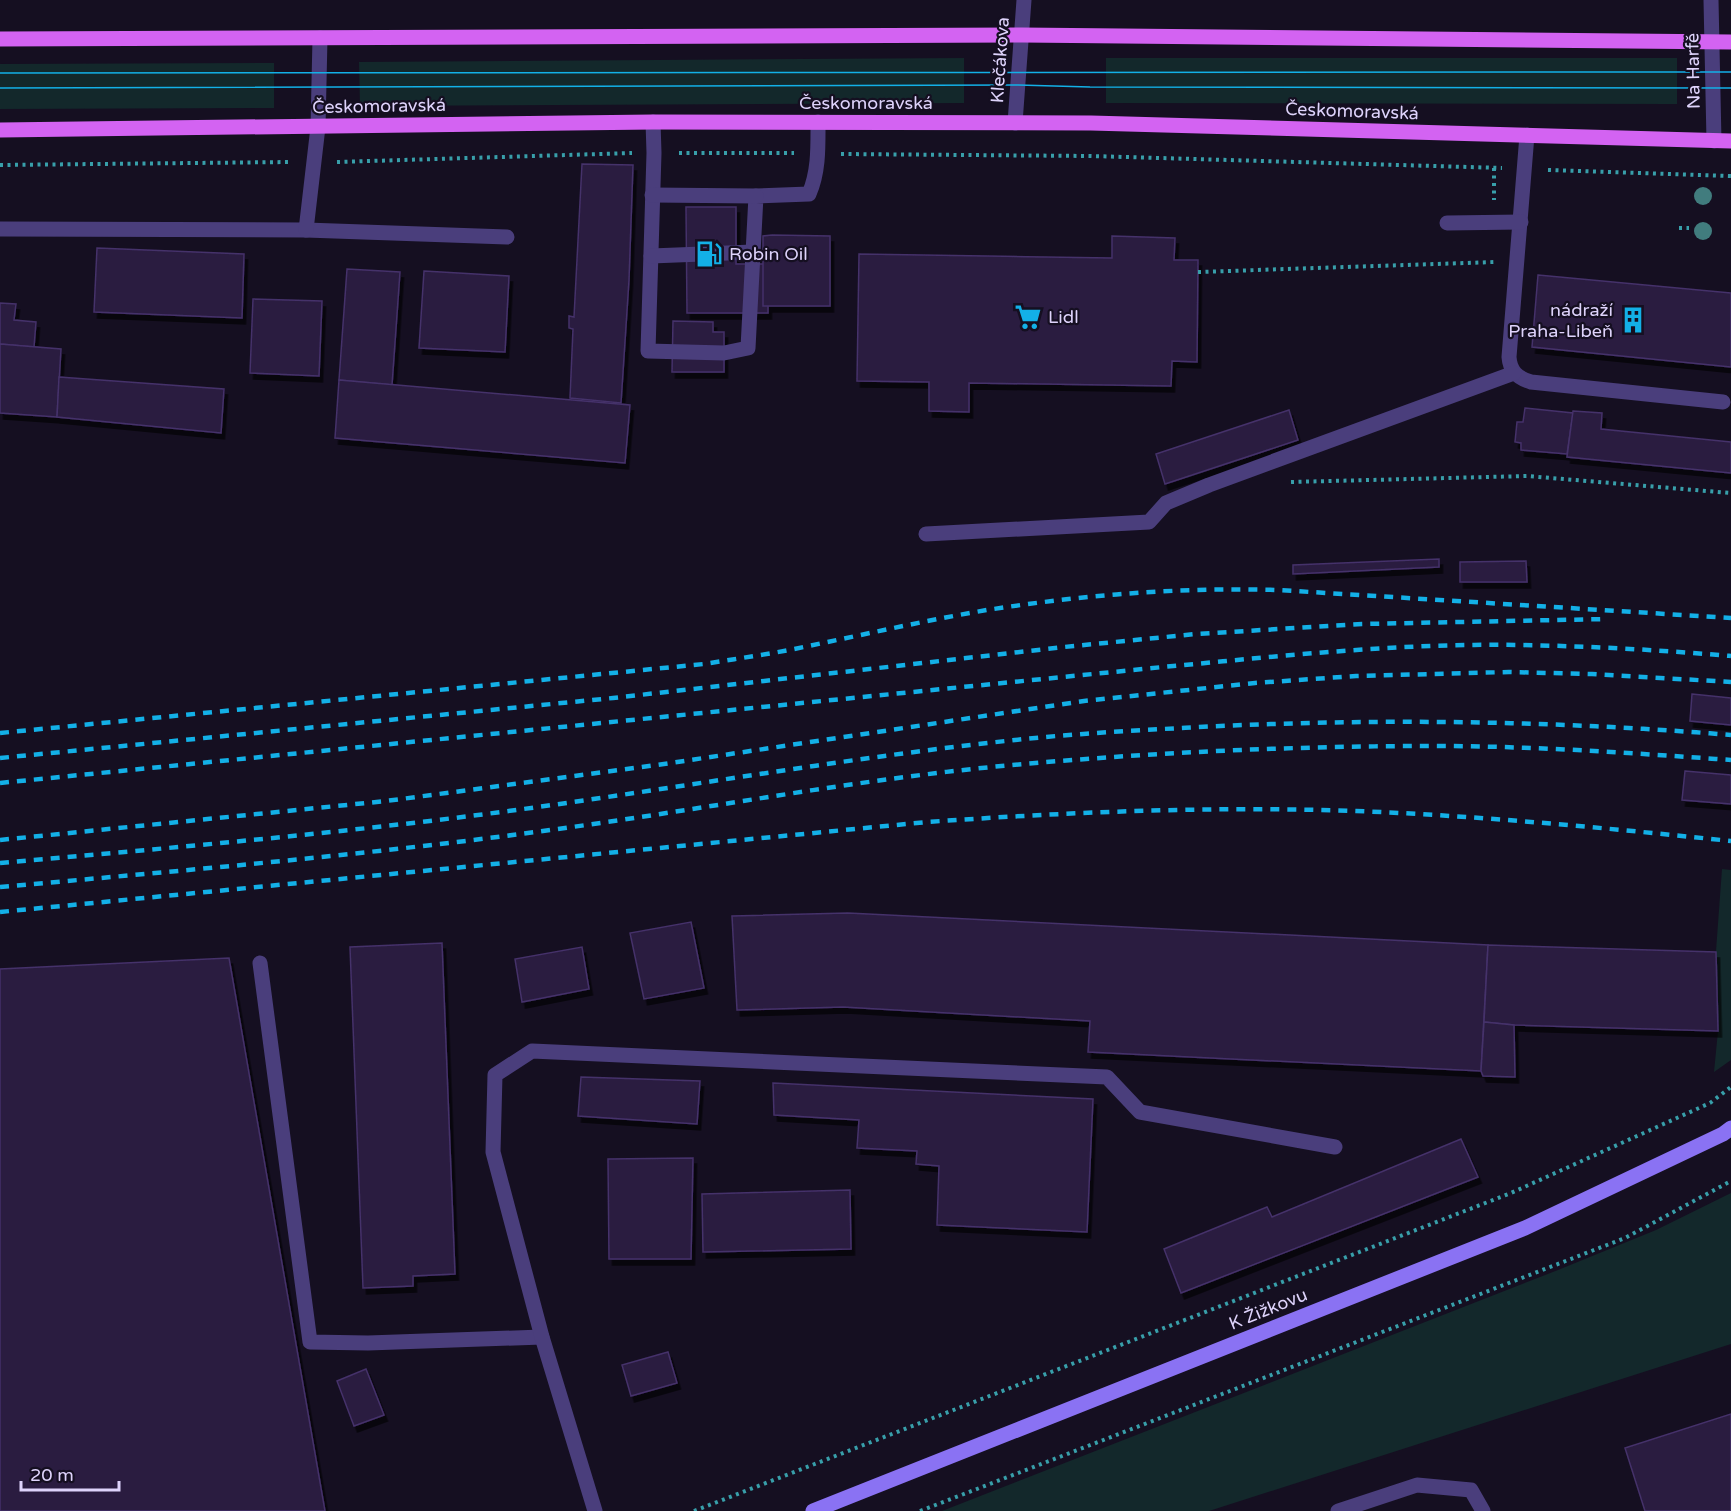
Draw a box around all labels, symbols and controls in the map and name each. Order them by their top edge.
street label: Klečákova [986,16,1014,104]
street label: Na Harfě [1681,33,1705,109]
street label: Českomoravská [799,92,933,114]
street label: Českomoravská [312,94,446,118]
street label: Českomoravská [1285,98,1419,124]
fuel station icon: Robin Oil [694,239,724,269]
place label: Robin Oil [729,243,808,265]
place label: nádraží Praha-Libeň [1508,299,1614,342]
supermarket icon: Lidl [1013,302,1043,332]
building icon: nádraží Praha-Libeň [1618,305,1648,335]
place label: Lidl [1048,306,1079,328]
street label: K Žižkovu [1226,1283,1310,1335]
scale bar [21,1454,118,1492]
text: 20 m [30,1464,74,1486]

